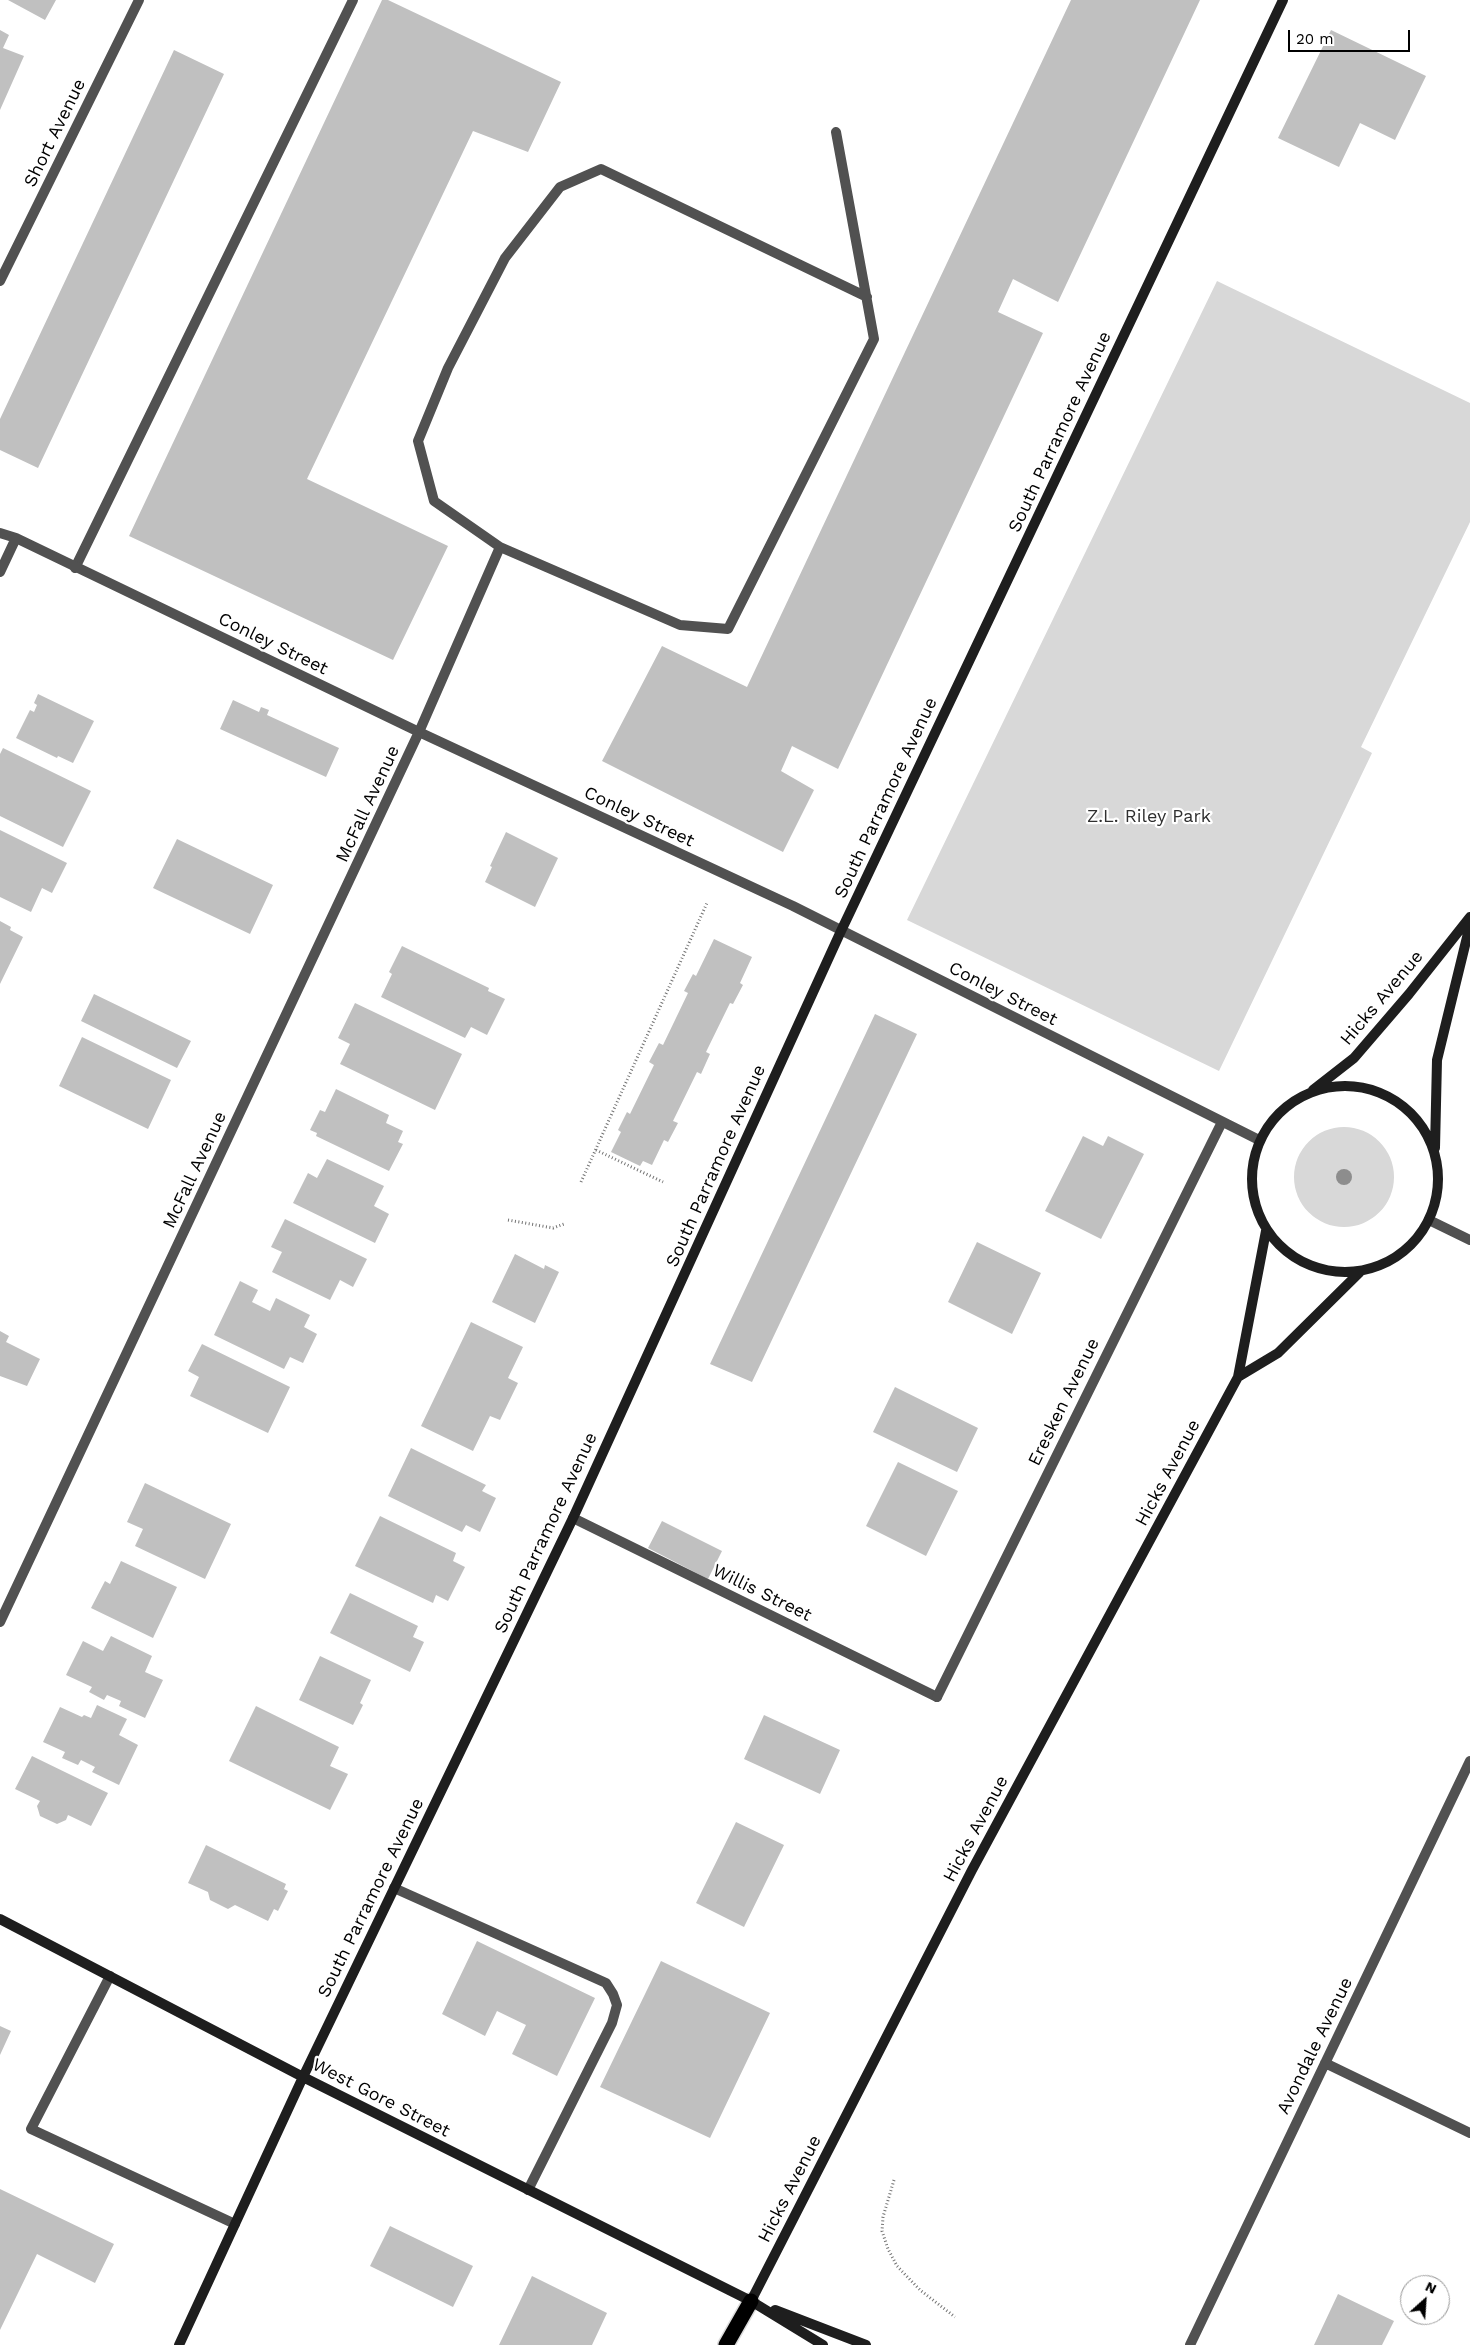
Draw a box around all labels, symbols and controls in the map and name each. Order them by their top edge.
scale bar [1290,20,1412,52]
text: 20 m [1296,30,1334,48]
street label: Short Avenue [20,75,90,191]
street label: South Parramore Avenue [1004,328,1116,536]
street label: Conley Street [215,608,331,680]
street label: South Parramore Avenue [830,694,942,902]
street label: McFall Avenue [332,742,404,866]
street label: Conley Street [580,782,698,852]
park label: Z.L. Riley Park [1087,806,1211,828]
street label: Hicks Avenue [1336,946,1428,1050]
street label: Conley Street [945,957,1061,1031]
street label: South Parramore Avenue [662,1061,770,1271]
street label: McFall Avenue [159,1108,231,1232]
street label: Eresken Avenue [1024,1335,1104,1469]
street label: Hicks Avenue [1131,1416,1205,1530]
street label: South Parramore Avenue [490,1429,602,1637]
street label: Willis Street [709,1560,815,1626]
street label: Hicks Avenue [939,1772,1013,1886]
street label: South Parramore Avenue [313,1795,429,2001]
street label: Avondale Avenue [1272,1974,1358,2118]
street label: West Gore Street [308,2054,454,2142]
street label: Hicks Avenue [754,2132,826,2246]
north arrow [1400,2275,1450,2325]
text: N [1423,2278,1439,2297]

